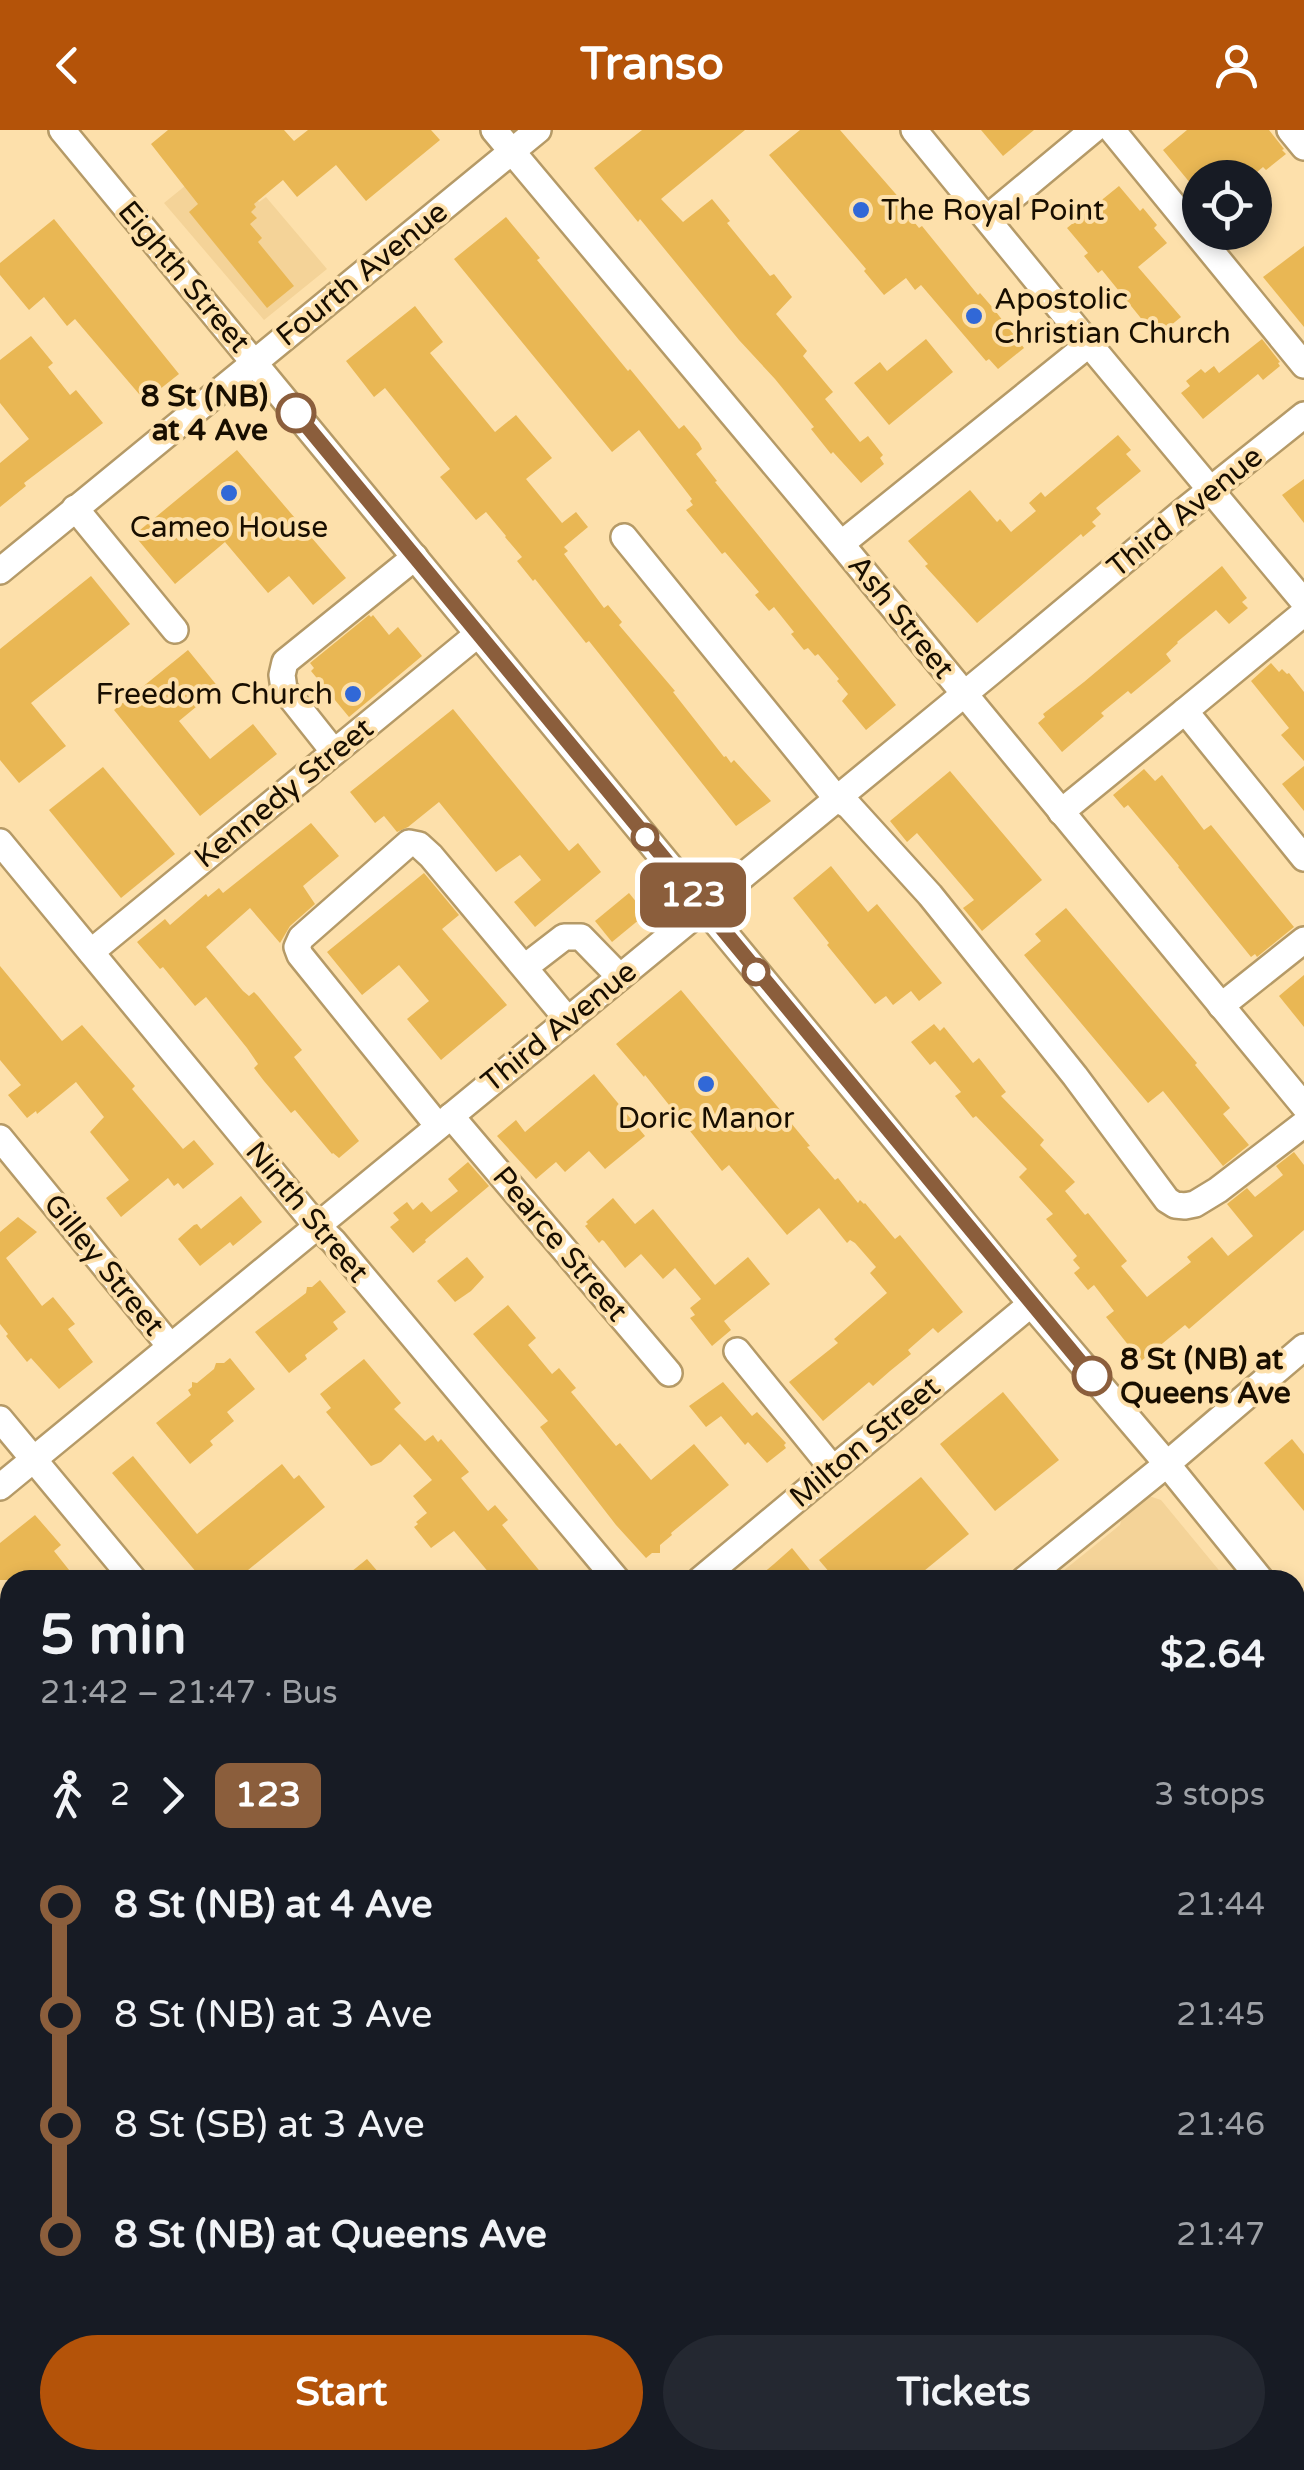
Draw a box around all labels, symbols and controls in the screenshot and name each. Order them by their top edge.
icon: back [40,38,95,93]
text: Transo [580,38,724,92]
icon: person [1209,38,1264,93]
map controls [1182,160,1272,250]
button: locate [1182,160,1272,250]
place label: The Royal Point [881,192,1104,229]
street label: Eighth Street [110,194,258,360]
street label: Fourth Avenue [269,194,455,354]
marker: The Royal Point [850,199,872,221]
place label: Apostolic Christian Church [994,281,1231,352]
marker: Apostolic Christian Church [963,305,985,327]
place label: 8 St (NB) at 4 Ave [141,378,268,449]
marker: 8 St (NB) at 4 Ave [277,394,315,432]
street label: Third Avenue [1100,438,1270,586]
marker: Cameo House [218,482,240,504]
place label: Cameo House [130,509,328,546]
street label: Ash Street [840,548,962,686]
place label: Freedom Church [95,676,333,713]
marker: Freedom Church [342,683,364,705]
street label: Kennedy Street [187,710,381,876]
unlabelled marker [632,824,658,850]
line badge: 123 [636,862,750,928]
text: 123 [660,874,726,916]
street label: Third Avenue [474,953,644,1101]
unlabelled marker [743,959,769,985]
marker: Doric Manor [695,1073,717,1095]
place label: Doric Manor [618,1100,795,1137]
street label: Ninth Street [237,1134,377,1290]
street label: Pearce Street [484,1159,636,1329]
street label: Gilley Street [36,1187,172,1343]
place label: 8 St (NB) at Queens Ave [1120,1341,1291,1412]
marker: 8 St (NB) at Queens Ave [1073,1357,1111,1395]
street label: Milton Street [782,1368,948,1516]
text: 5 min [40,1603,187,1669]
text: $2.64 [1160,1632,1265,1678]
text: 21:42 – 21:47 · Bus [40,1674,338,1712]
icon: walk [40,1768,95,1823]
icon: forward [145,1768,200,1823]
text: 123 [235,1774,301,1816]
text: 2 [110,1776,130,1814]
text: 3 stops [1154,1776,1265,1814]
text: 8 St (NB) at 4 Ave [114,1882,433,1928]
text: 21:44 [1176,1886,1265,1924]
text: 8 St (NB) at 3 Ave [114,1992,433,2038]
text: 21:45 [1176,1996,1265,2034]
text: 8 St (SB) at 3 Ave [114,2102,425,2148]
text: 21:46 [1176,2106,1265,2144]
text: 8 St (NB) at Queens Ave [114,2212,547,2258]
text: 21:47 [1176,2216,1265,2254]
button: Start [40,2335,643,2450]
button: Tickets [663,2335,1265,2450]

